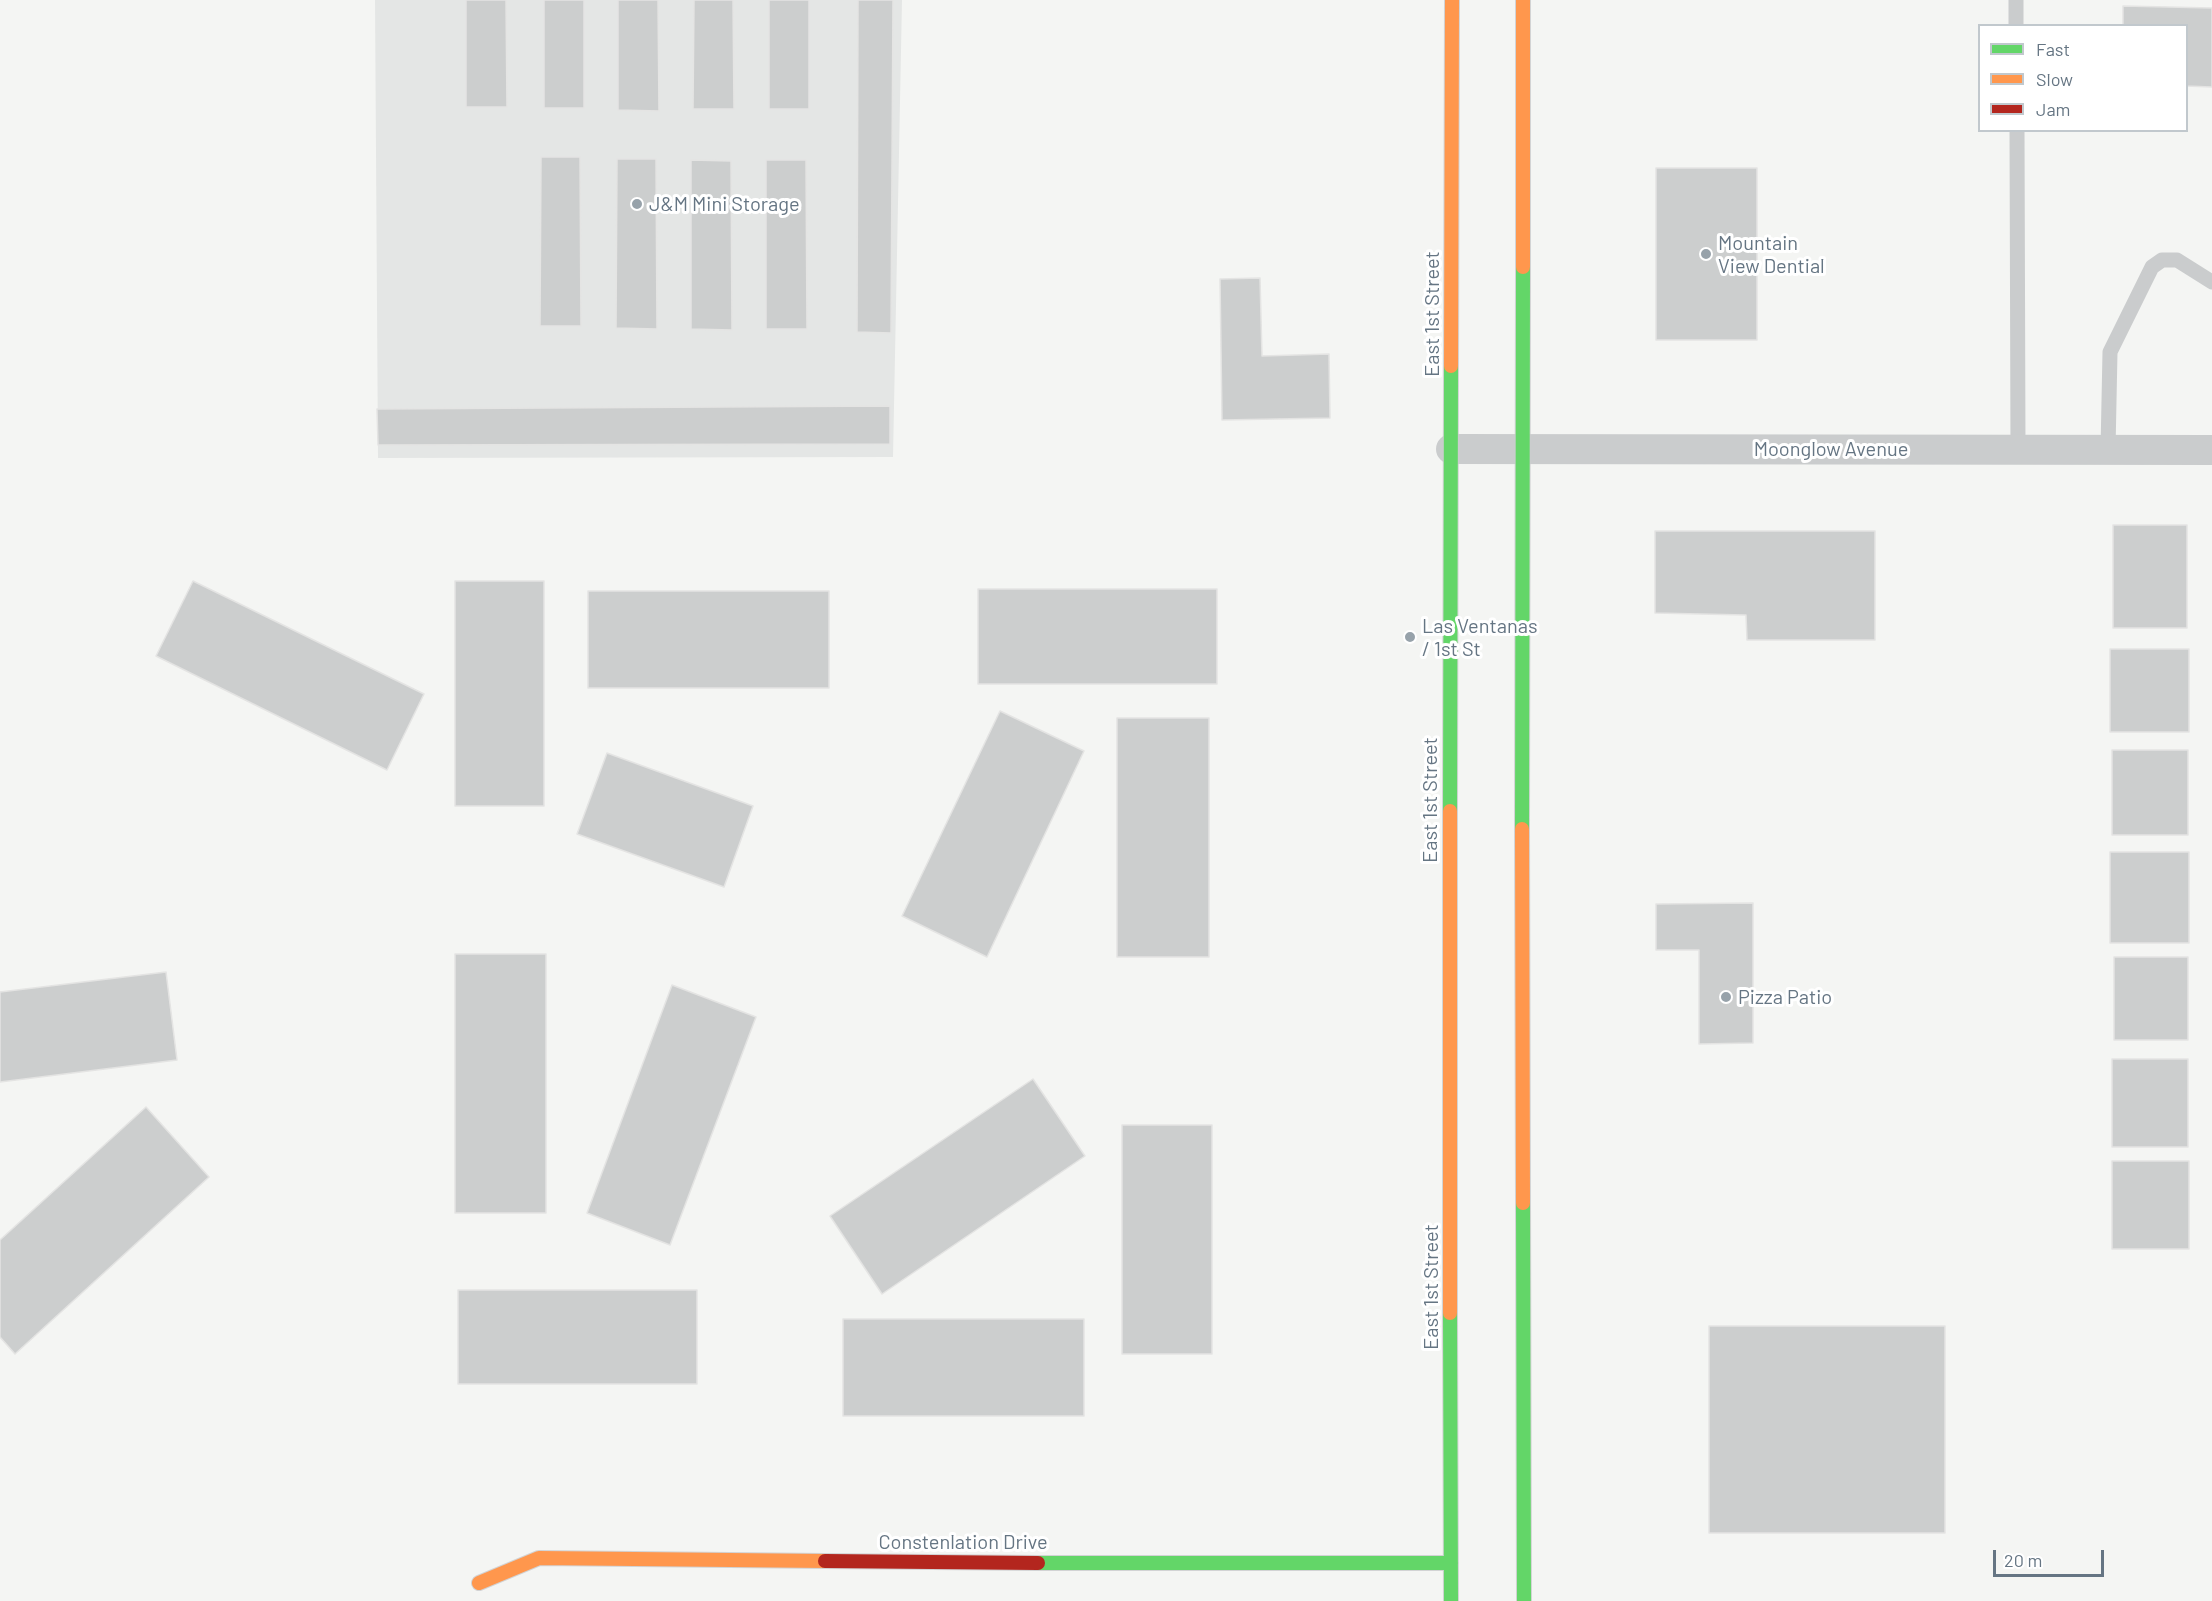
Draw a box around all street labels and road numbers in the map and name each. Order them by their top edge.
street label: East 1st Street [1420,251,1444,377]
street label: Moonglow Avenue [1754,437,1908,461]
street label: East 1st Street [1418,737,1442,863]
street label: East 1st Street [1419,1224,1443,1350]
street label: Constenlation Drive [878,1530,1048,1554]

